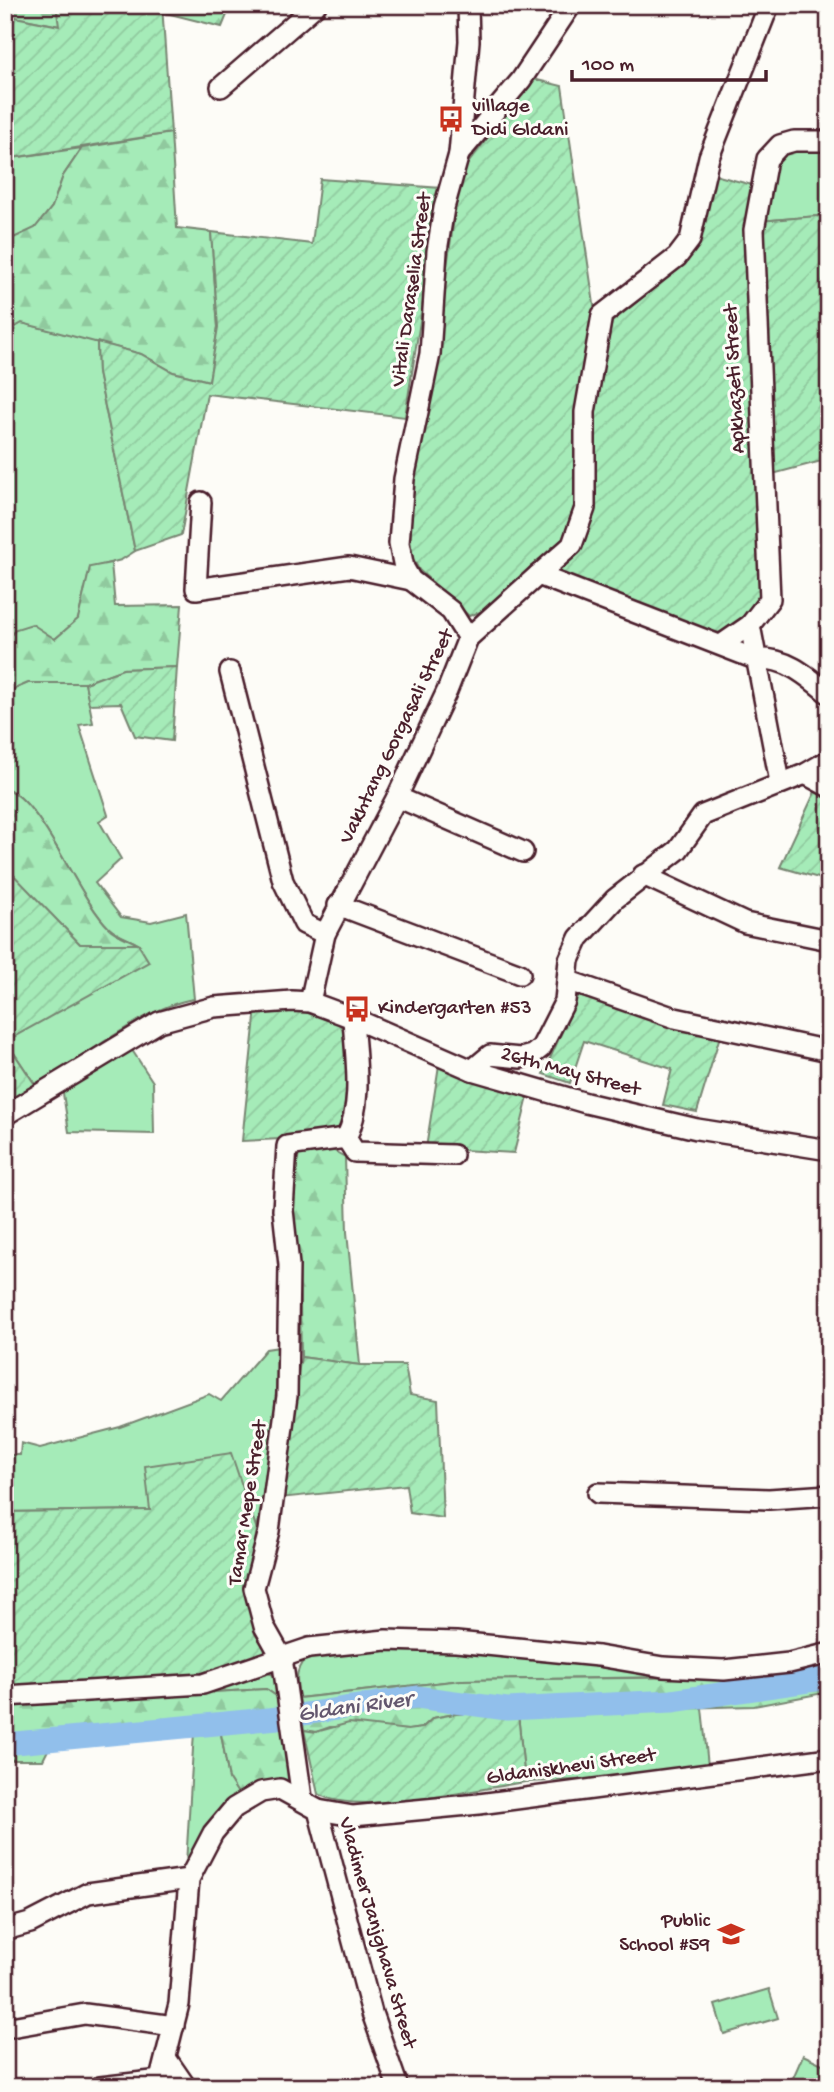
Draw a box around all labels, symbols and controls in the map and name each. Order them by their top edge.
scale bar [572,38,766,82]
text: 100 m [581,54,634,79]
place label: village Didi Gldani [470,95,568,144]
bus stop icon: village Didi Gldani [436,104,466,134]
street label: Vitali Daraselia Street [387,189,439,389]
street label: Apkhazeti Street [719,301,752,454]
street label: Vakhtang Gorgasali Street [335,623,462,849]
bus stop icon: Kindergarten #53 [342,994,372,1024]
place label: Kindergarten #53 [378,997,532,1022]
street label: 26th May Street [498,1042,645,1104]
street label: Tamar Mepe Street [223,1417,275,1588]
water label: Gldani River [296,1686,418,1729]
street label: Gldaniskhevi Street [485,1743,659,1792]
street label: Vladimer Janjghava Street [331,1814,422,2053]
place label: Public School #59 [619,1910,711,1959]
school or university icon: Public School #59 [716,1919,746,1949]

